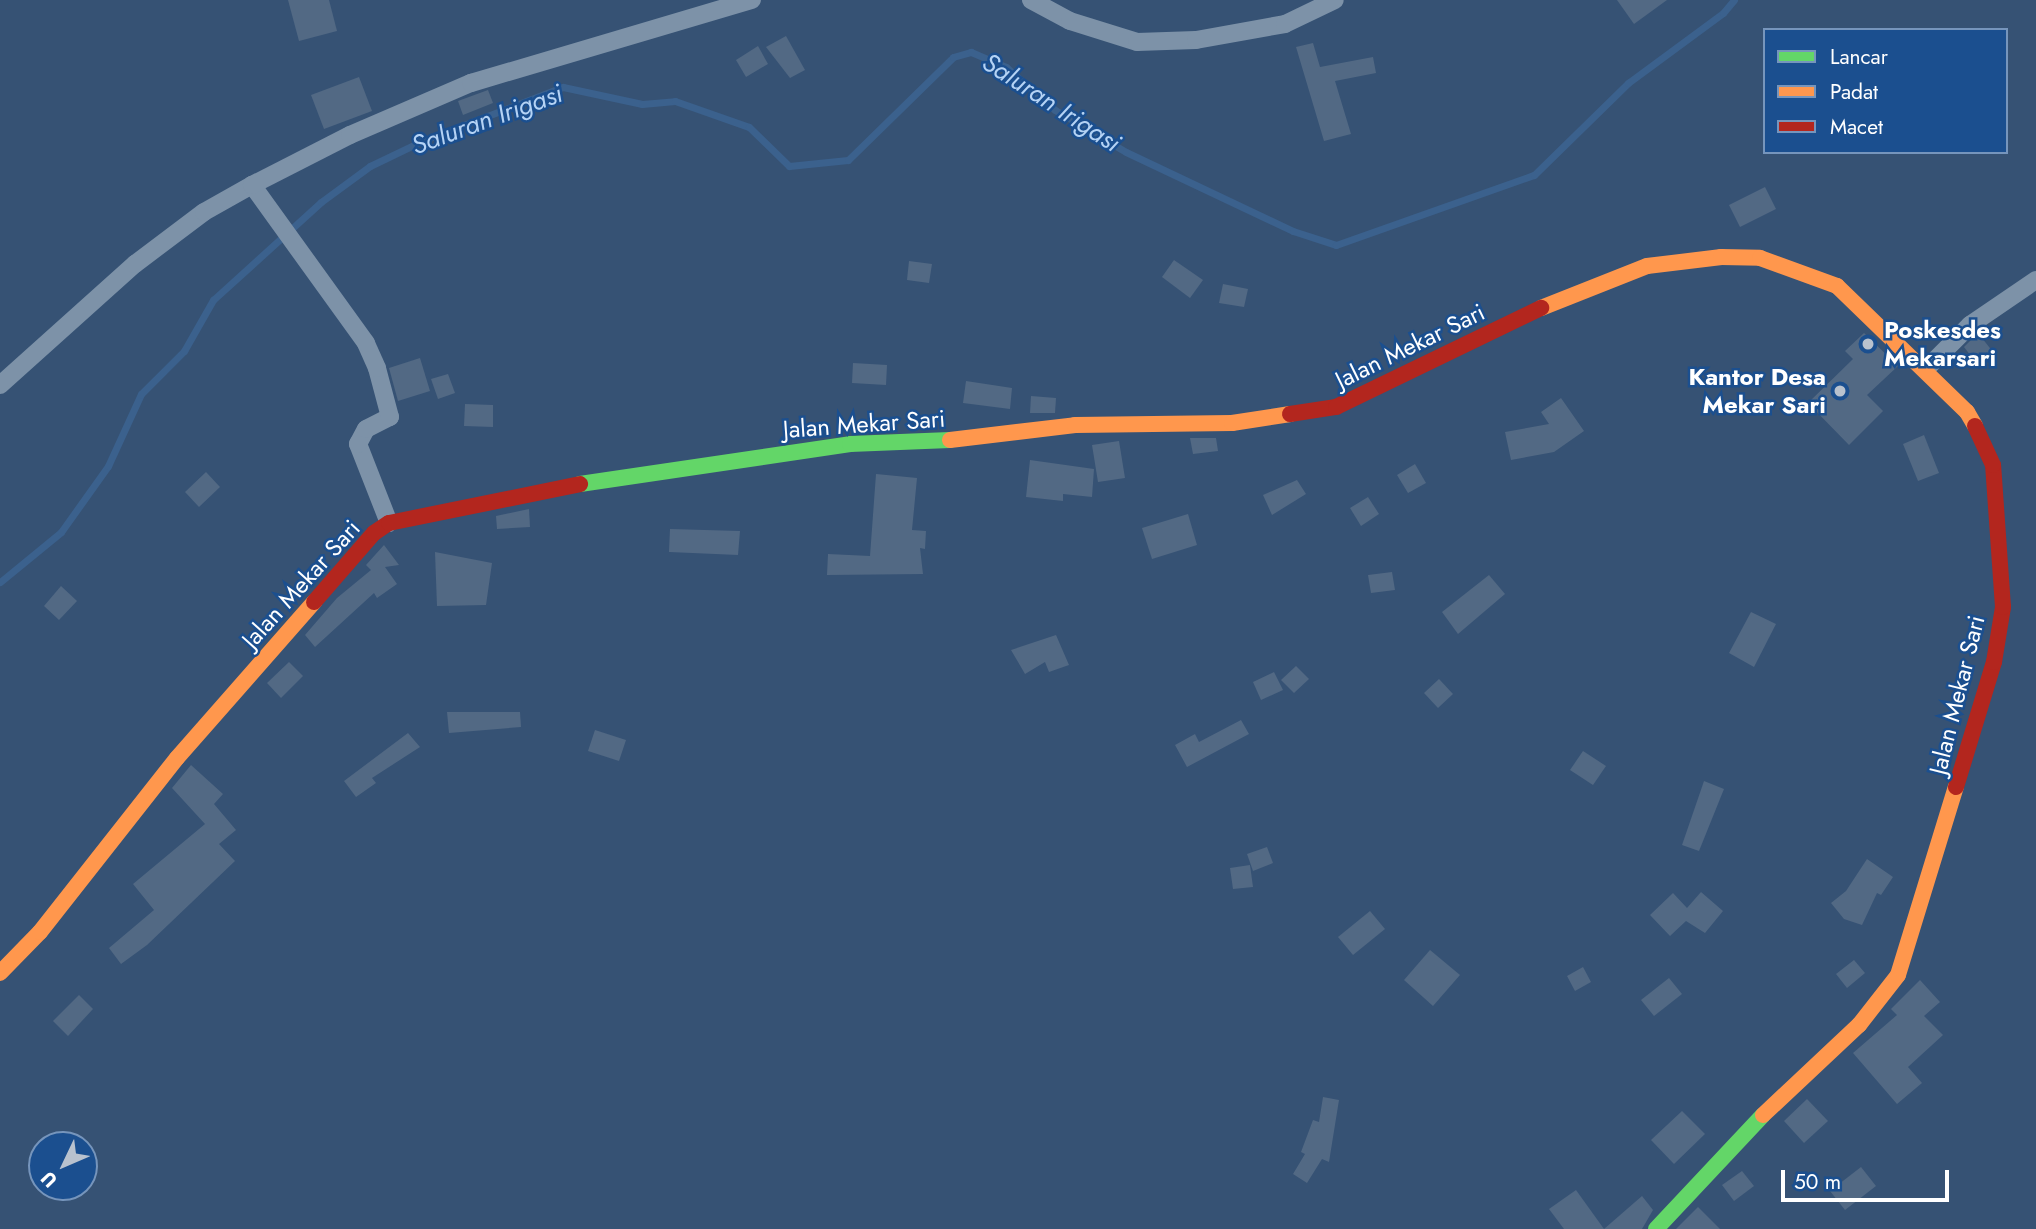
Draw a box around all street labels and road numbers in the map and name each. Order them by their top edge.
street label: Jalan Mekar Sari [1331,297,1489,395]
street label: Jalan Mekar Sari [782,404,946,444]
street label: Jalan Mekar Sari [236,514,366,654]
street label: Jalan Mekar Sari [1923,613,1991,777]

